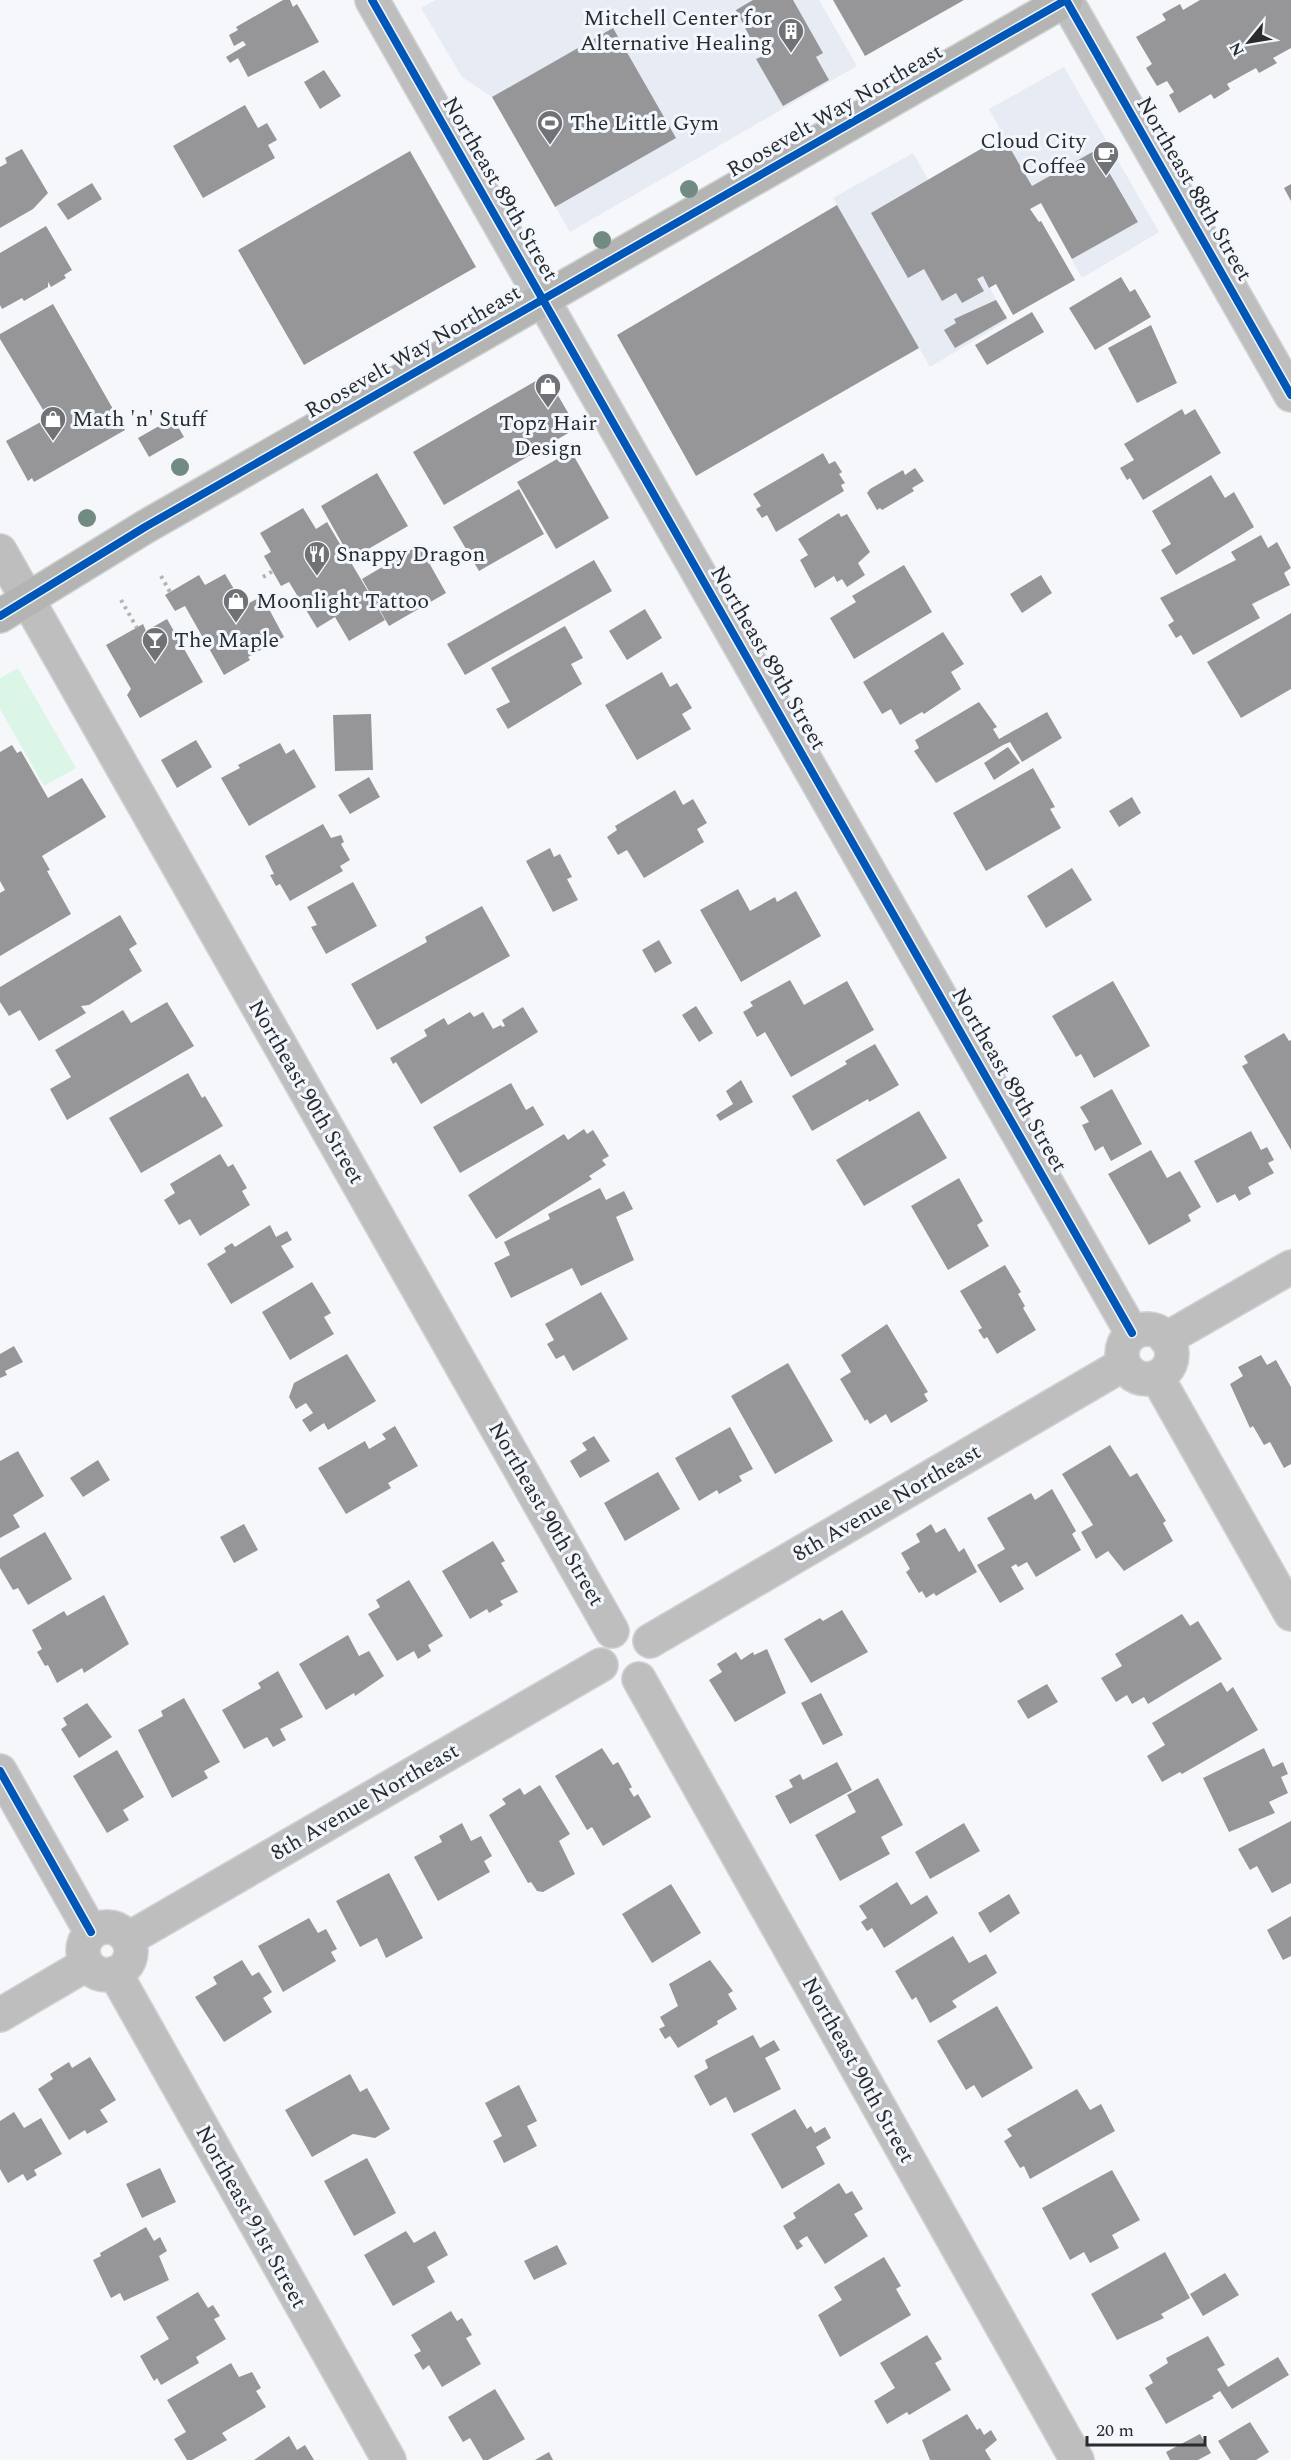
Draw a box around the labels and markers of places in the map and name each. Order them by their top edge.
place label: Mitchell Center for Alternative Healing [580,2,772,60]
building icon: Mitchell Center for Alternative Healing [776,16,806,54]
place label: The Little Gym [570,107,719,140]
sports icon: The Little Gym [535,108,565,146]
place label: Cloud City Coffee [980,125,1087,183]
cafe icon: Cloud City Coffee [1091,139,1121,177]
shop icon: Topz Hair Design [533,371,563,409]
place label: Math 'n' Stuff [72,403,208,436]
shop icon: Math 'n' Stuff [38,404,68,442]
place label: Topz Hair Design [499,407,597,465]
place label: Snappy Dragon [336,538,485,571]
restaurant icon: Snappy Dragon [302,539,332,577]
place label: Moonlight Tattoo [256,585,429,618]
shop icon: Moonlight Tattoo [221,586,251,624]
place label: The Maple [174,624,279,657]
bar icon: The Maple [140,625,170,663]

